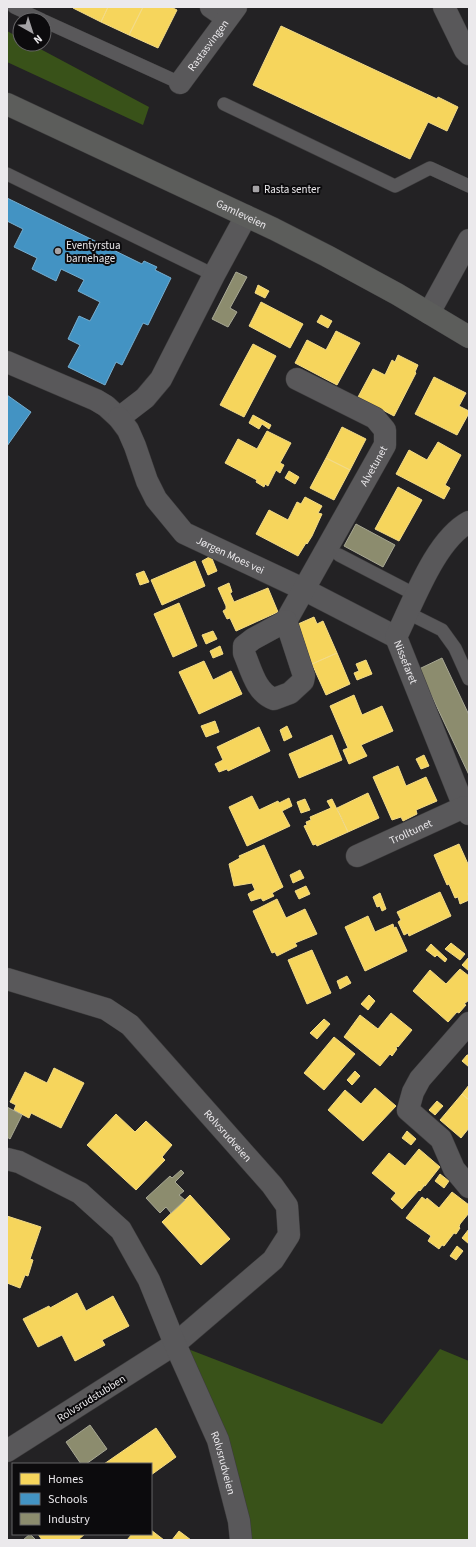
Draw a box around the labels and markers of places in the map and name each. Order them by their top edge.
place label: Rasta senter [264,182,320,197]
marker: Rasta senter [251,184,261,194]
place label: Eventyrstua barnehage [66,238,121,266]
marker: Eventyrstua barnehage [53,246,63,256]

